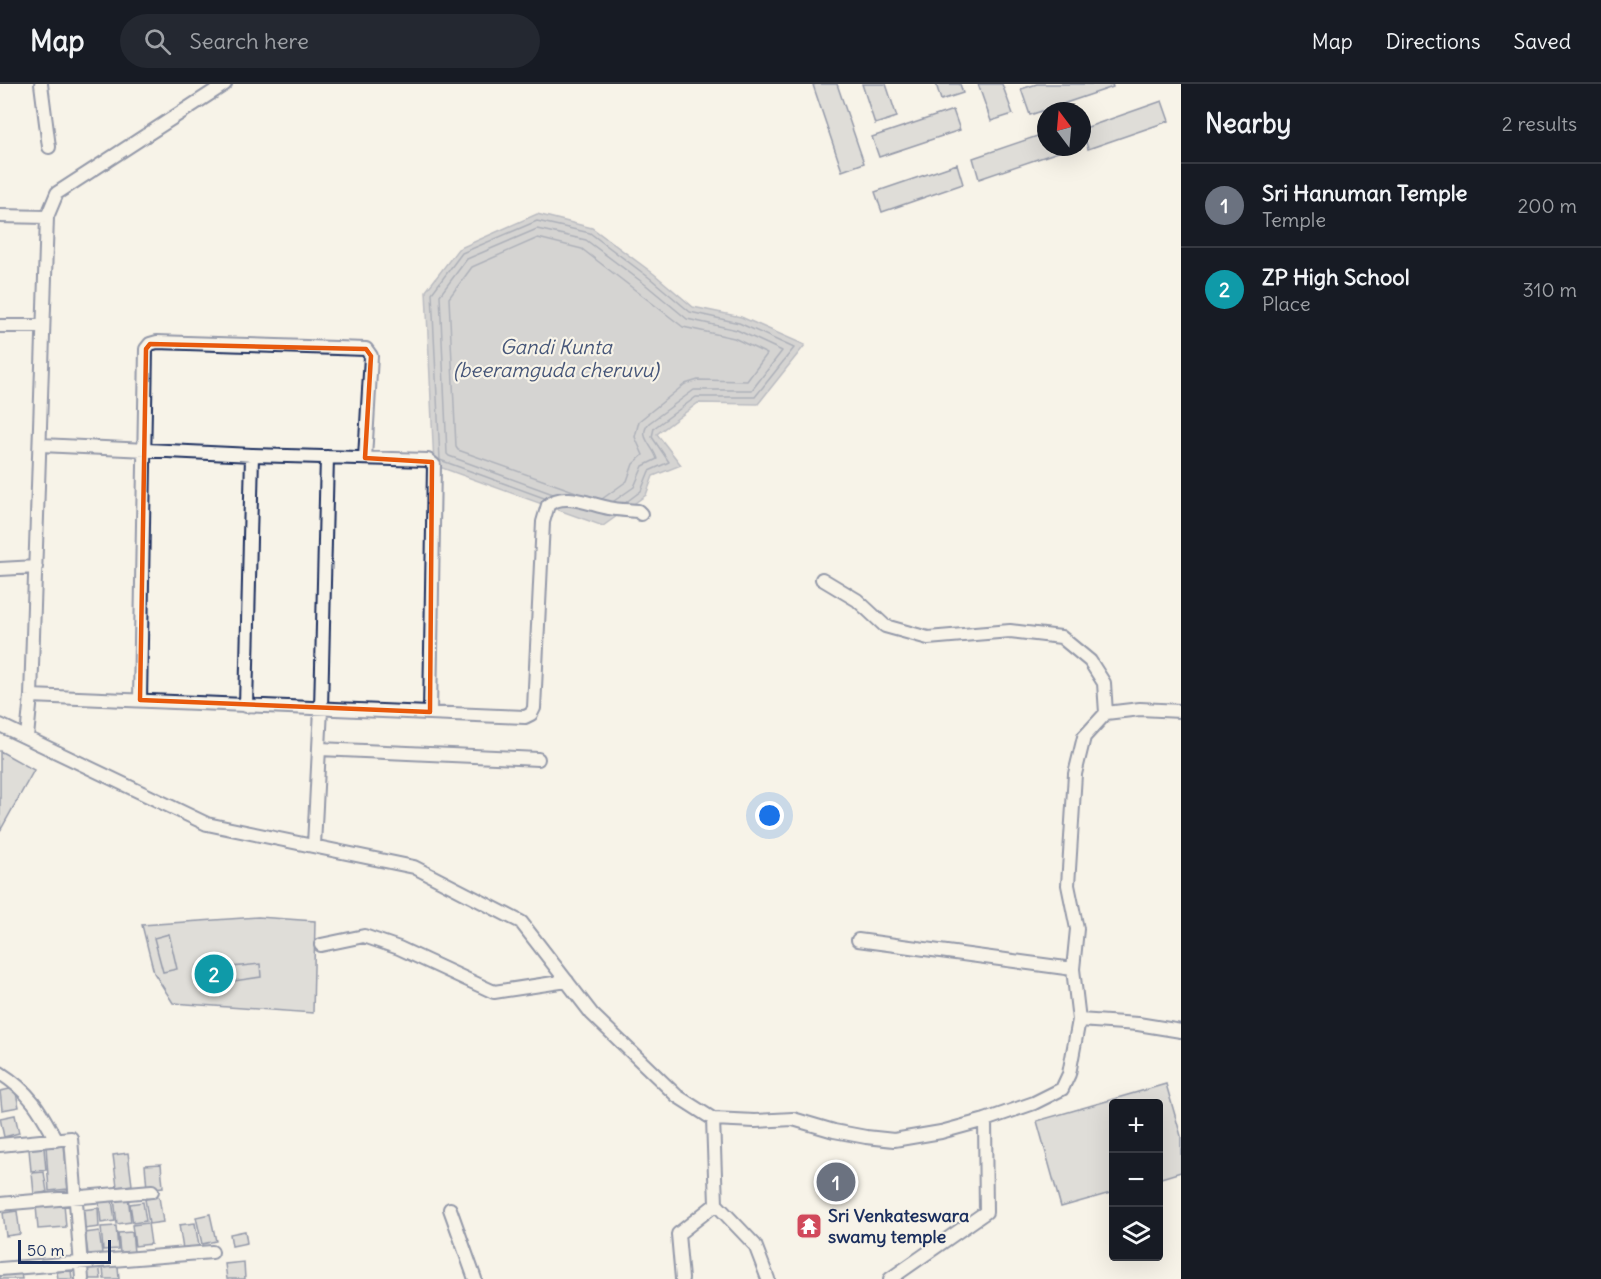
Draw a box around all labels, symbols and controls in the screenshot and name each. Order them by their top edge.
search box [120,14,540,68]
text: Map [30,23,84,59]
icon: search [141,25,174,58]
text: Search here [189,27,309,55]
text: Map [1312,28,1353,55]
text: Directions [1386,28,1480,55]
text: Saved [1513,28,1571,55]
north arrow [1037,102,1091,156]
text: Nearby [1205,107,1291,140]
text: 2 results [1502,111,1577,136]
text: Sri Hanuman Temple [1262,179,1467,207]
text: 1 [1221,193,1228,218]
text: 200 m [1517,193,1577,218]
text: Temple [1262,207,1326,232]
text: ZP High School [1262,263,1410,291]
text: 2 [1219,277,1230,302]
text: 310 m [1522,277,1577,302]
text: Place [1262,291,1310,316]
water label: Gandi Kunta (beeramguda cheruvu) [453,334,660,382]
your location [755,801,784,830]
pin: 2 [194,952,234,996]
map controls [1109,1099,1163,1261]
button: + [1109,1099,1163,1153]
button: − [1109,1153,1163,1207]
pin: 1 [816,1160,856,1204]
place label: Sri Venkateswara swamy temple [828,1204,969,1248]
button: layers [1109,1207,1163,1261]
temple icon: Sri Venkateswara swamy temple [794,1211,824,1241]
scale bar [18,1237,111,1264]
text: 50 m [27,1240,65,1260]

